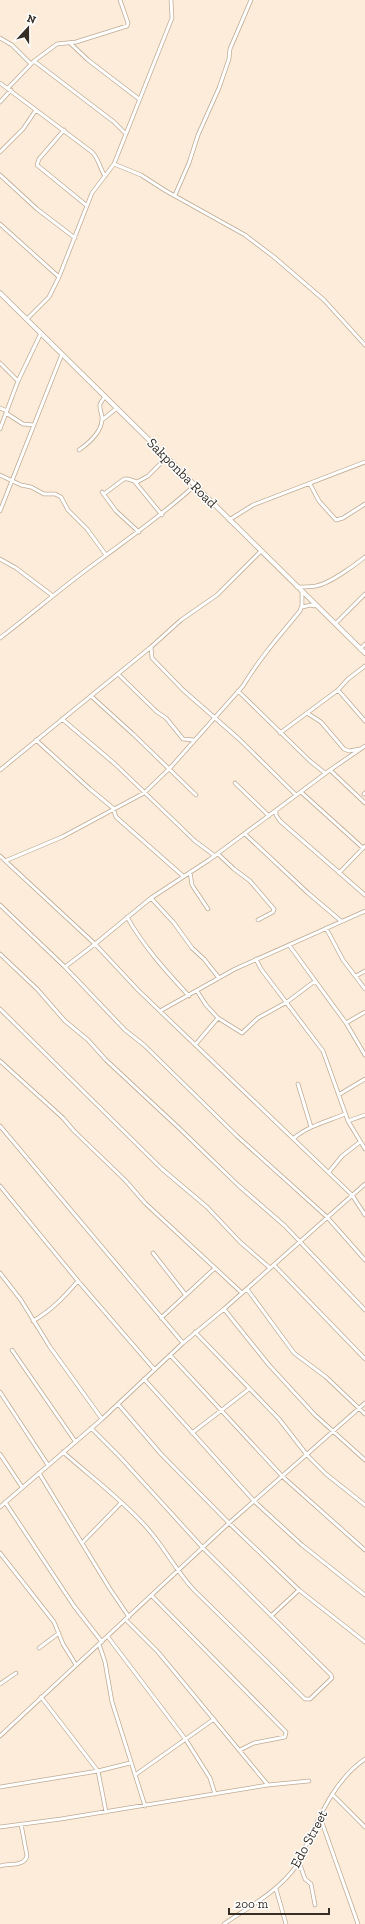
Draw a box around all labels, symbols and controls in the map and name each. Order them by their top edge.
north arrow [8,8,48,48]
text: N [25,12,38,27]
street label: Sakponba Road [143,434,221,512]
street label: Edo Street [287,1806,332,1871]
scale bar [229,1890,329,1916]
text: 200 m [235,1897,269,1911]

